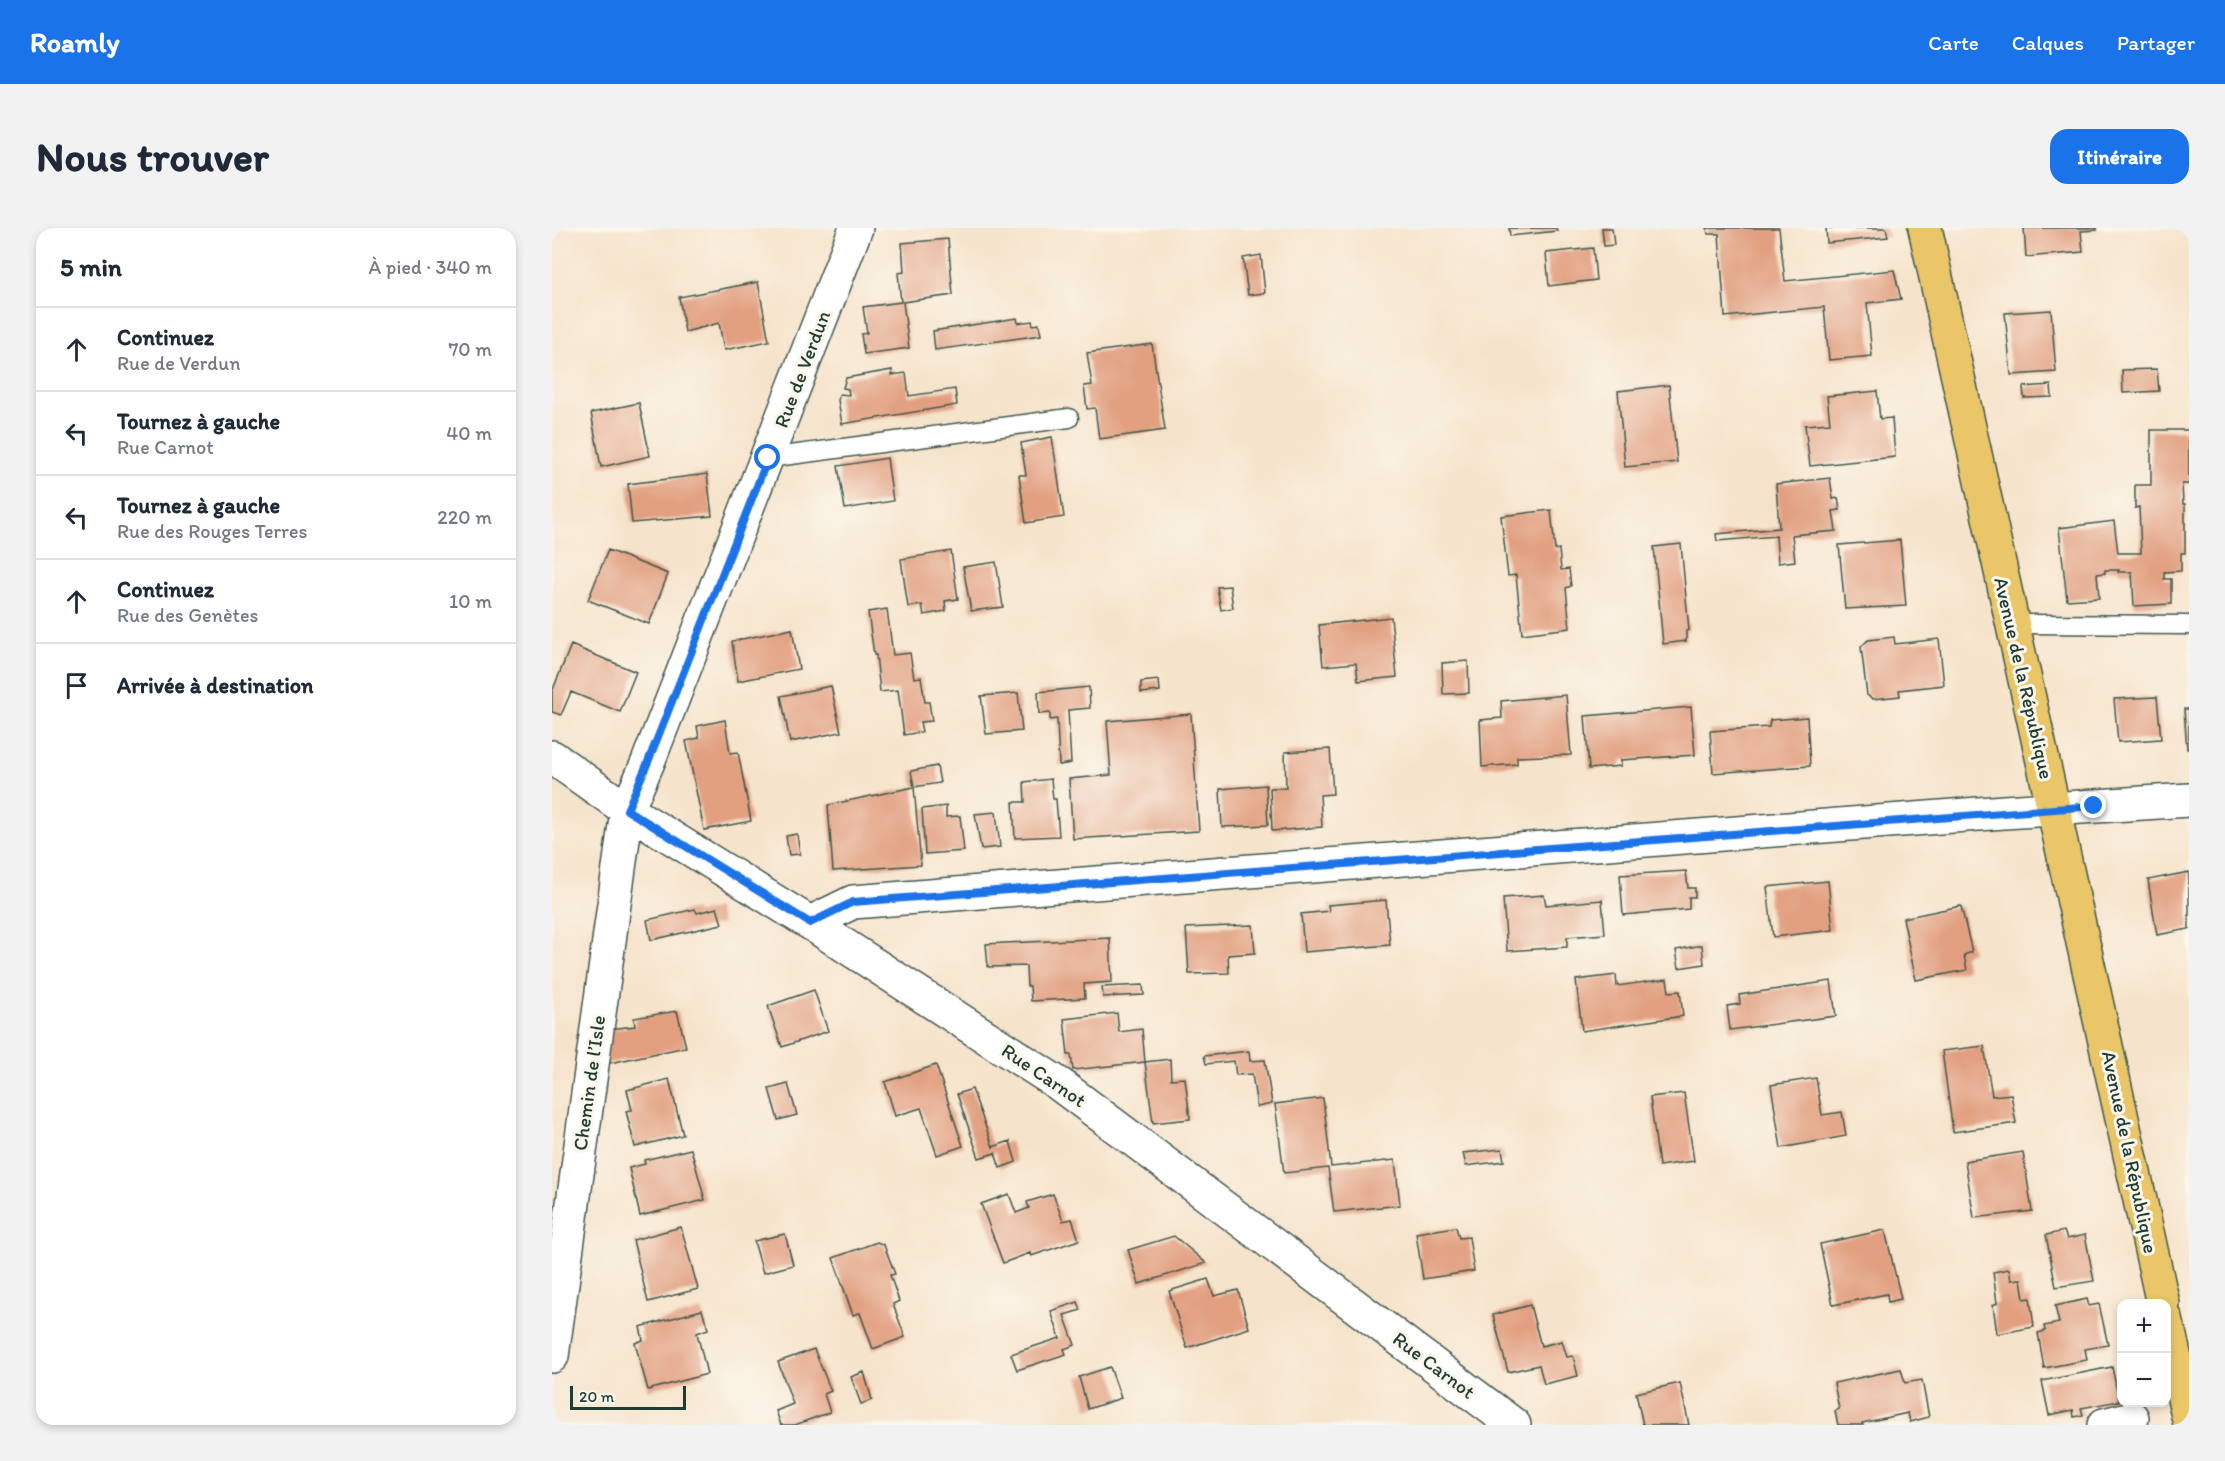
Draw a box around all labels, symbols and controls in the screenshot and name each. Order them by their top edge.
text: Roamly [30,25,120,59]
text: Carte [1928,30,1979,55]
text: Calques [2012,30,2084,55]
text: Partager [2117,30,2195,55]
button: Itinéraire [2050,129,2189,184]
text: Nous trouver [36,131,269,182]
text: 5 min [60,251,122,283]
text: À pied · 340 m [368,255,492,279]
street label: Rue de Verdun [769,307,835,431]
text: Continuez [117,324,214,351]
icon: ahead [60,333,93,366]
text: 70 m [448,337,492,361]
text: Rue de Verdun [117,351,240,375]
text: Tournez à gauche [117,408,280,435]
icon: left [60,417,93,450]
text: 40 m [446,421,492,445]
text: Rue Carnot [117,435,214,459]
route start [754,444,780,470]
text: Tournez à gauche [117,492,280,519]
icon: left [60,501,93,534]
text: 220 m [437,505,492,529]
text: Rue des Rouges Terres [117,519,307,543]
street label: Avenue de la République [1989,575,2059,781]
text: Continuez [117,576,214,603]
icon: ahead [60,585,93,618]
text: 10 m [449,589,492,613]
text: Rue des Genètes [117,603,258,627]
icon: arrive [60,669,93,702]
text: Arrivée à destination [117,672,313,699]
route end [2080,792,2106,818]
street label: Chemin de l’Isle [568,1014,610,1152]
street label: Rue Carnot [997,1038,1091,1112]
street label: Avenue de la République [2097,1049,2163,1255]
map controls [2117,1299,2171,1407]
button: + [2117,1299,2171,1353]
street label: Rue Carnot [1388,1326,1480,1404]
button: − [2117,1353,2171,1407]
scale bar [570,1383,686,1410]
text: 20 m [579,1387,614,1406]

